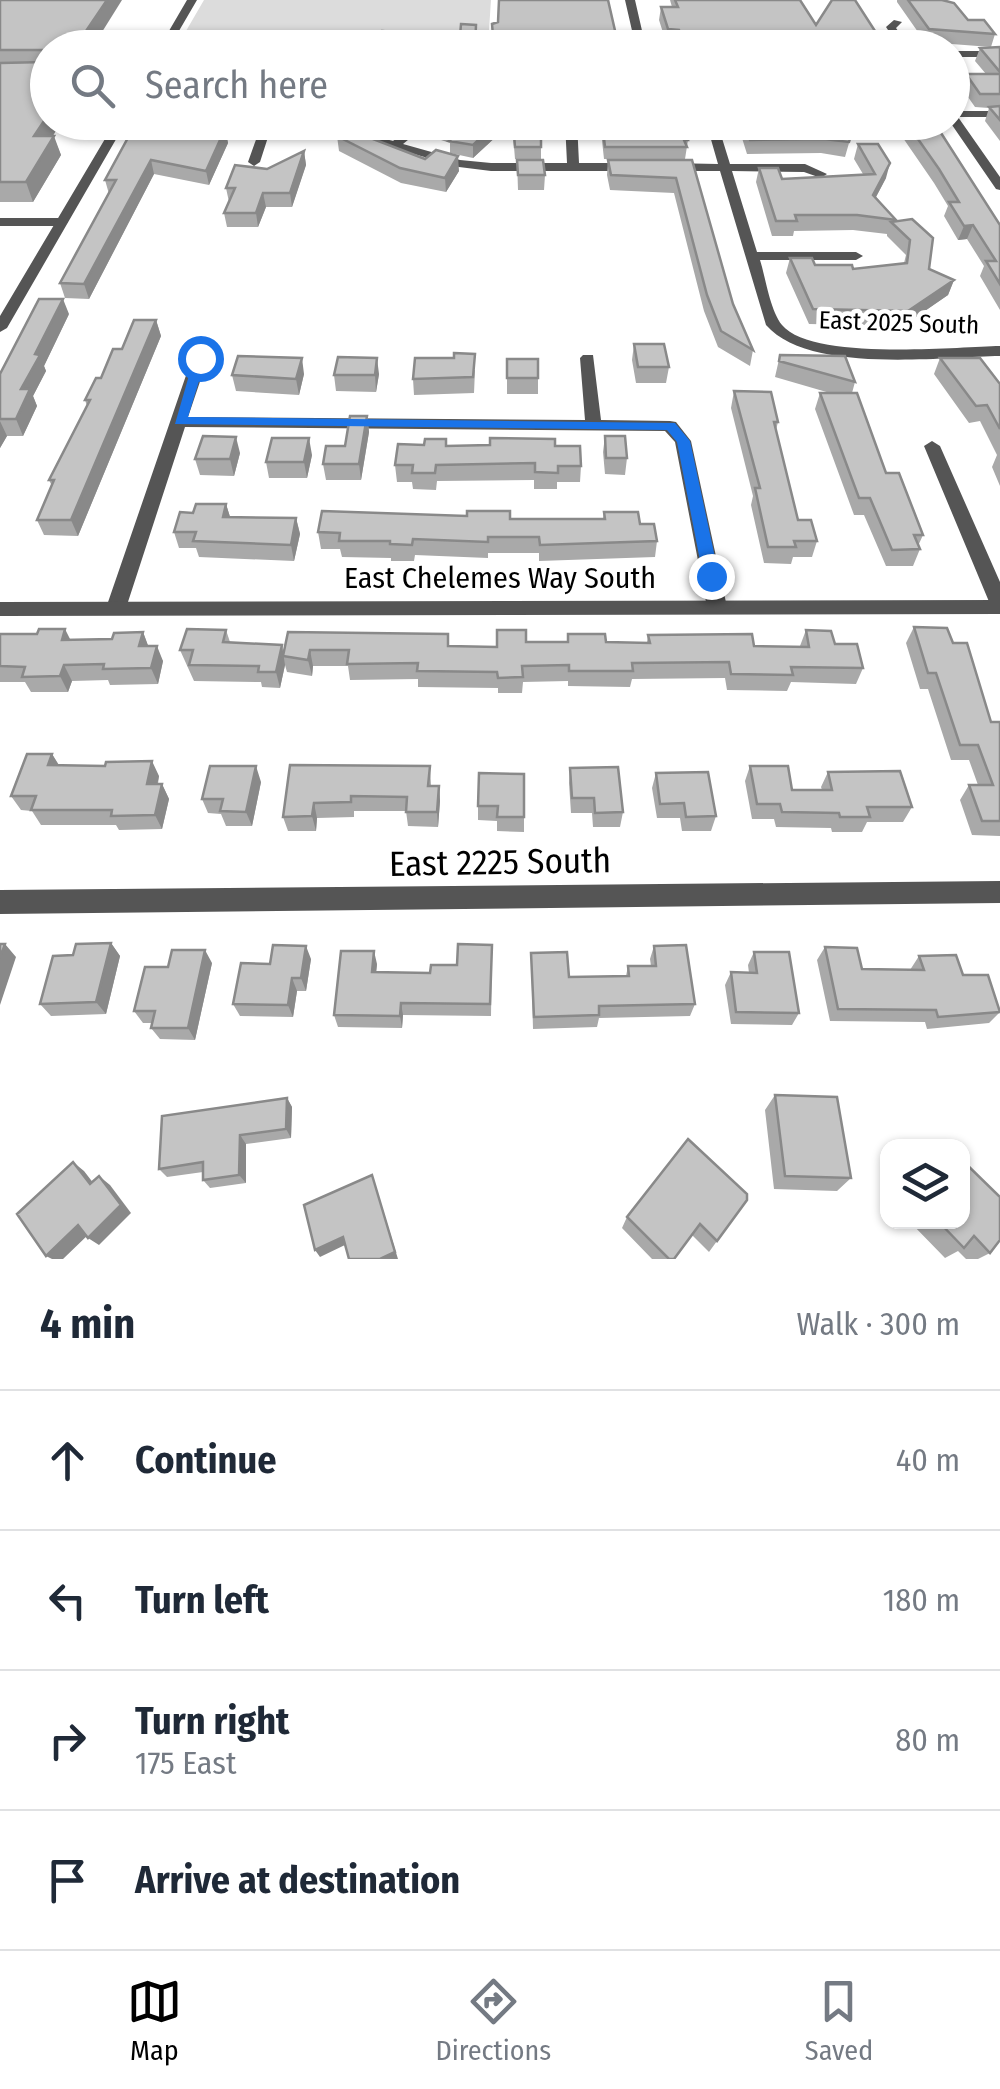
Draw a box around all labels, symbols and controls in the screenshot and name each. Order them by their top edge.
search box [30,30,970,140]
icon: search [65,58,120,113]
text: Search here [145,62,328,108]
street label: East 2025 South [818,305,980,341]
route start [178,336,224,382]
route end [689,554,735,600]
street label: East Chelemes Way South [344,560,656,596]
street label: East 2225 South [389,839,611,885]
map controls [880,1139,970,1229]
button: layers [880,1139,970,1229]
text: 4 min [40,1299,135,1349]
text: Walk · 300 m [797,1305,960,1343]
icon: ahead [40,1433,95,1488]
text: Continue [135,1437,276,1483]
text: 40 m [896,1441,960,1479]
icon: left [40,1573,95,1628]
text: Turn left [135,1577,269,1623]
text: 180 m [883,1581,960,1619]
text: Turn right [135,1698,289,1744]
icon: right [40,1713,95,1768]
text: 80 m [895,1721,960,1759]
text: 175 East [135,1744,236,1782]
icon: arrive [40,1853,95,1908]
text: Arrive at destination [135,1857,460,1903]
tab: Map [127,1974,182,2067]
tab: Directions [435,1974,551,2067]
tab: Saved [805,1974,873,2067]

